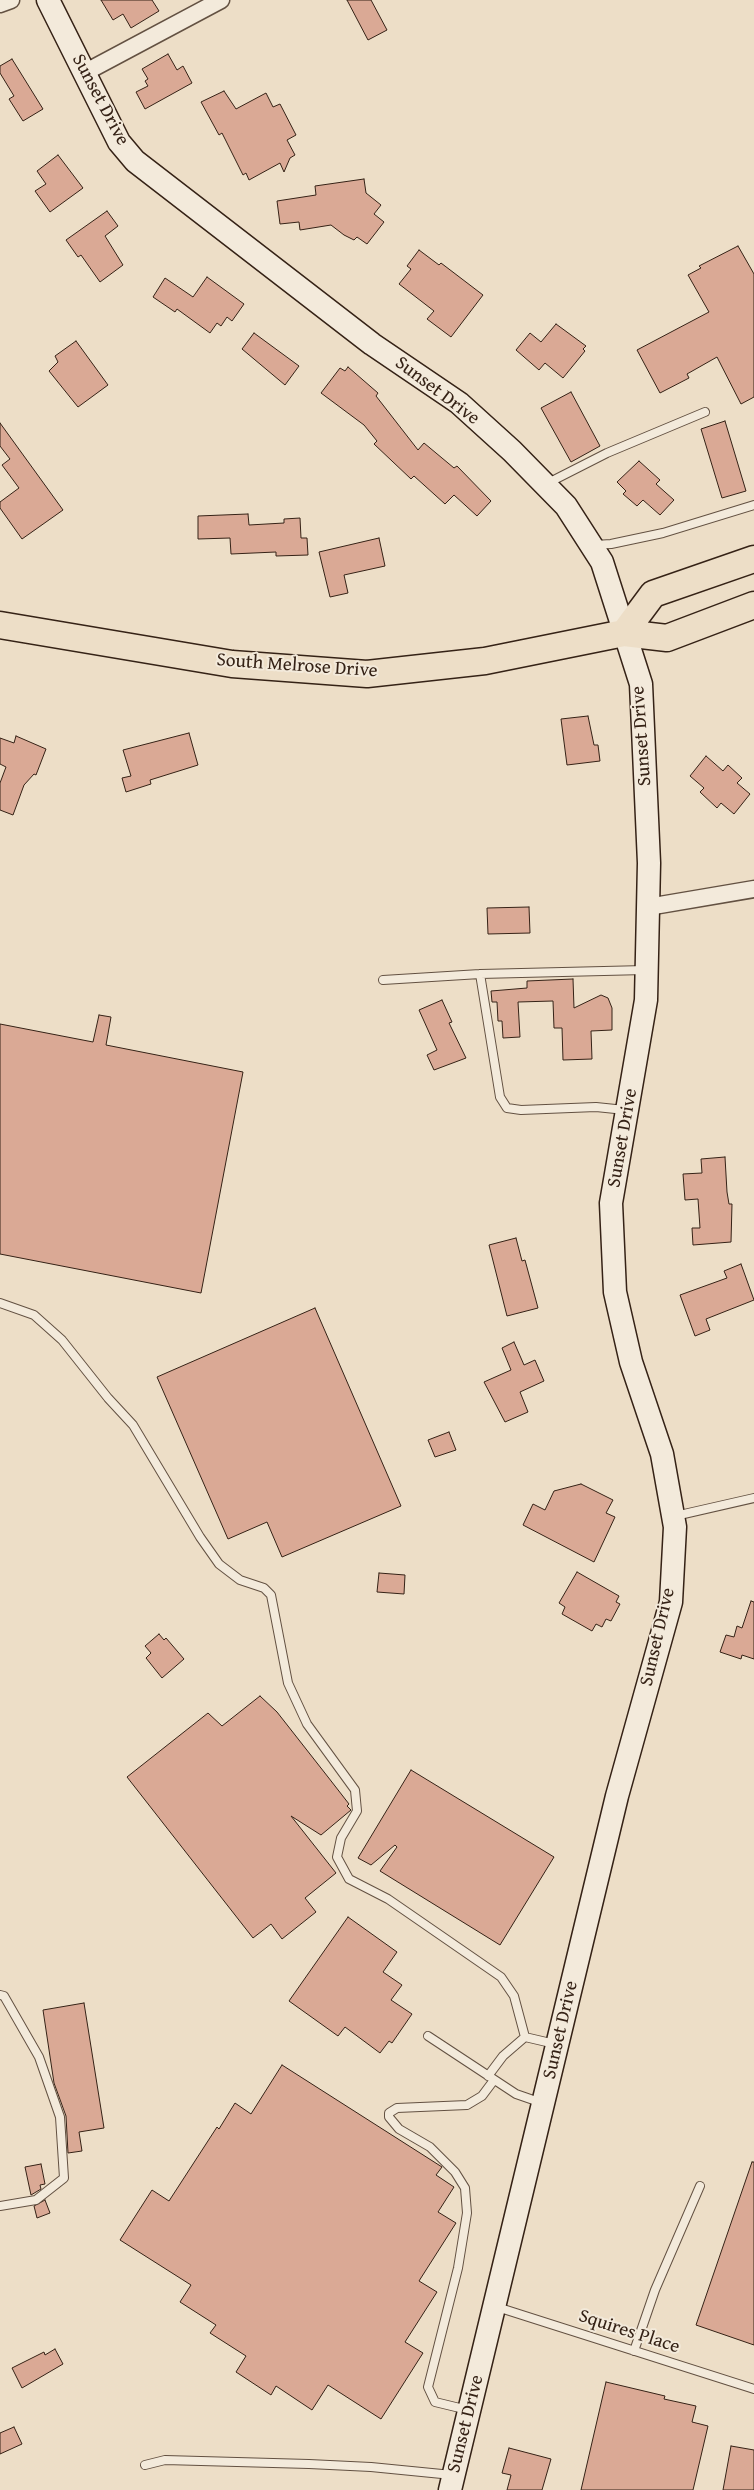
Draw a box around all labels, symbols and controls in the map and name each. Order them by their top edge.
street label: Sunset Drive [66,50,134,150]
street label: Sunset Drive [390,352,484,430]
street label: South Melrose Drive [216,649,378,683]
street label: Sunset Drive [627,685,657,787]
street label: Sunset Drive [603,1087,643,1189]
street label: Sunset Drive [636,1586,680,1688]
street label: Sunset Drive [539,1979,583,2081]
street label: Squires Place [576,2305,682,2359]
street label: Sunset Drive [443,2373,489,2475]

